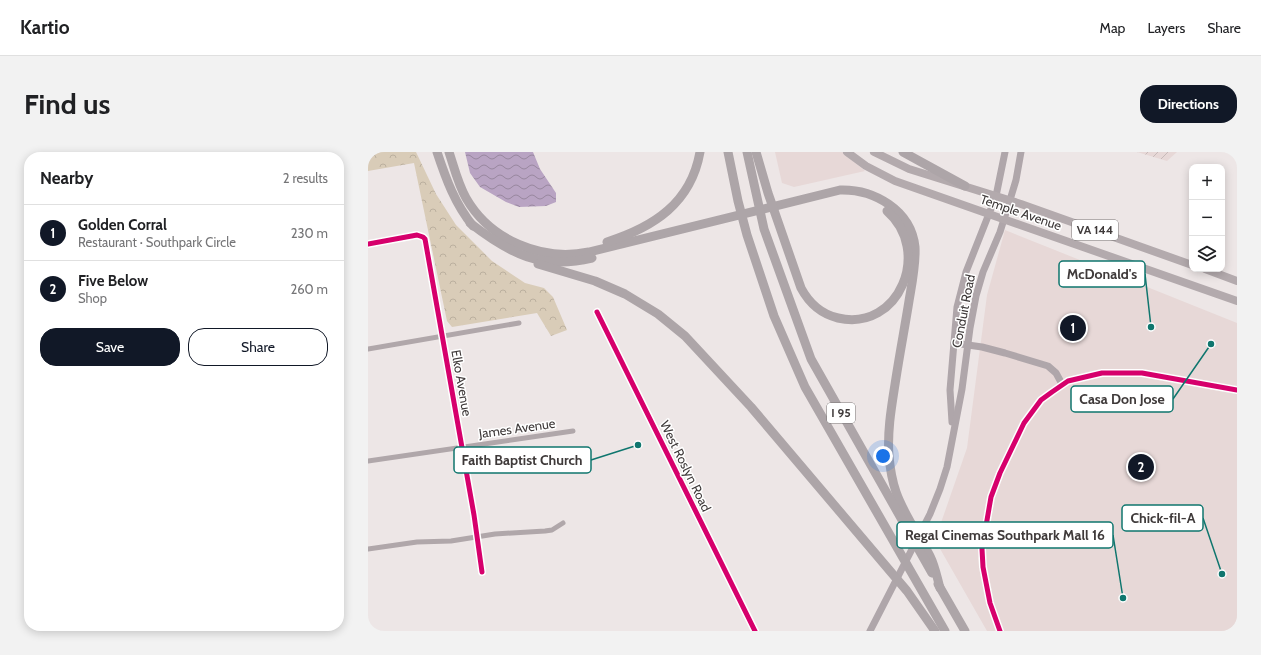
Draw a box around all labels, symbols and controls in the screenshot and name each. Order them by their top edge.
text: Kartio [20,16,69,39]
text: Map [1100,19,1125,37]
text: Layers [1147,19,1185,37]
text: Share [1207,19,1241,37]
button: Directions [1140,85,1237,123]
text: Find us [24,87,110,121]
map controls [1189,164,1225,272]
button: + [1189,164,1225,200]
text: Nearby [40,168,93,188]
text: 2 results [283,170,328,186]
street label: Temple Avenue [978,191,1064,234]
button: − [1189,200,1225,236]
text: Golden Corral [78,216,167,234]
road number: VA 144 [1072,220,1118,240]
text: 1 [51,225,55,241]
text: 230 m [291,225,328,241]
text: Restaurant · Southpark Circle [78,234,236,250]
button: layers [1189,236,1225,272]
callout: McDonald's [1059,261,1145,287]
text: McDonald's [1067,265,1137,283]
text: Five Below [78,272,148,290]
street label: Conduit Road [948,273,978,349]
text: 2 [50,281,56,297]
text: 260 m [290,281,328,297]
text: Shop [78,290,107,306]
pin: 1 [1060,313,1086,343]
button: Save [40,328,180,366]
button: Share [188,328,328,366]
street label: Elko Avenue [448,349,476,418]
callout: Casa Don Jose [1071,386,1173,412]
text: Casa Don Jose [1079,390,1165,408]
road number: I 95 [827,403,855,423]
street label: James Avenue [477,415,557,441]
street label: West Roslyn Road [657,418,715,514]
your location [873,446,893,466]
callout: Faith Baptist Church [454,447,591,473]
text: Faith Baptist Church [461,451,583,469]
pin: 2 [1128,452,1154,482]
callout: Chick-fil-A [1122,505,1203,531]
text: Chick-fil-A [1131,509,1196,527]
callout: Regal Cinemas Southpark Mall 16 [897,522,1113,548]
text: Regal Cinemas Southpark Mall 16 [905,526,1105,544]

